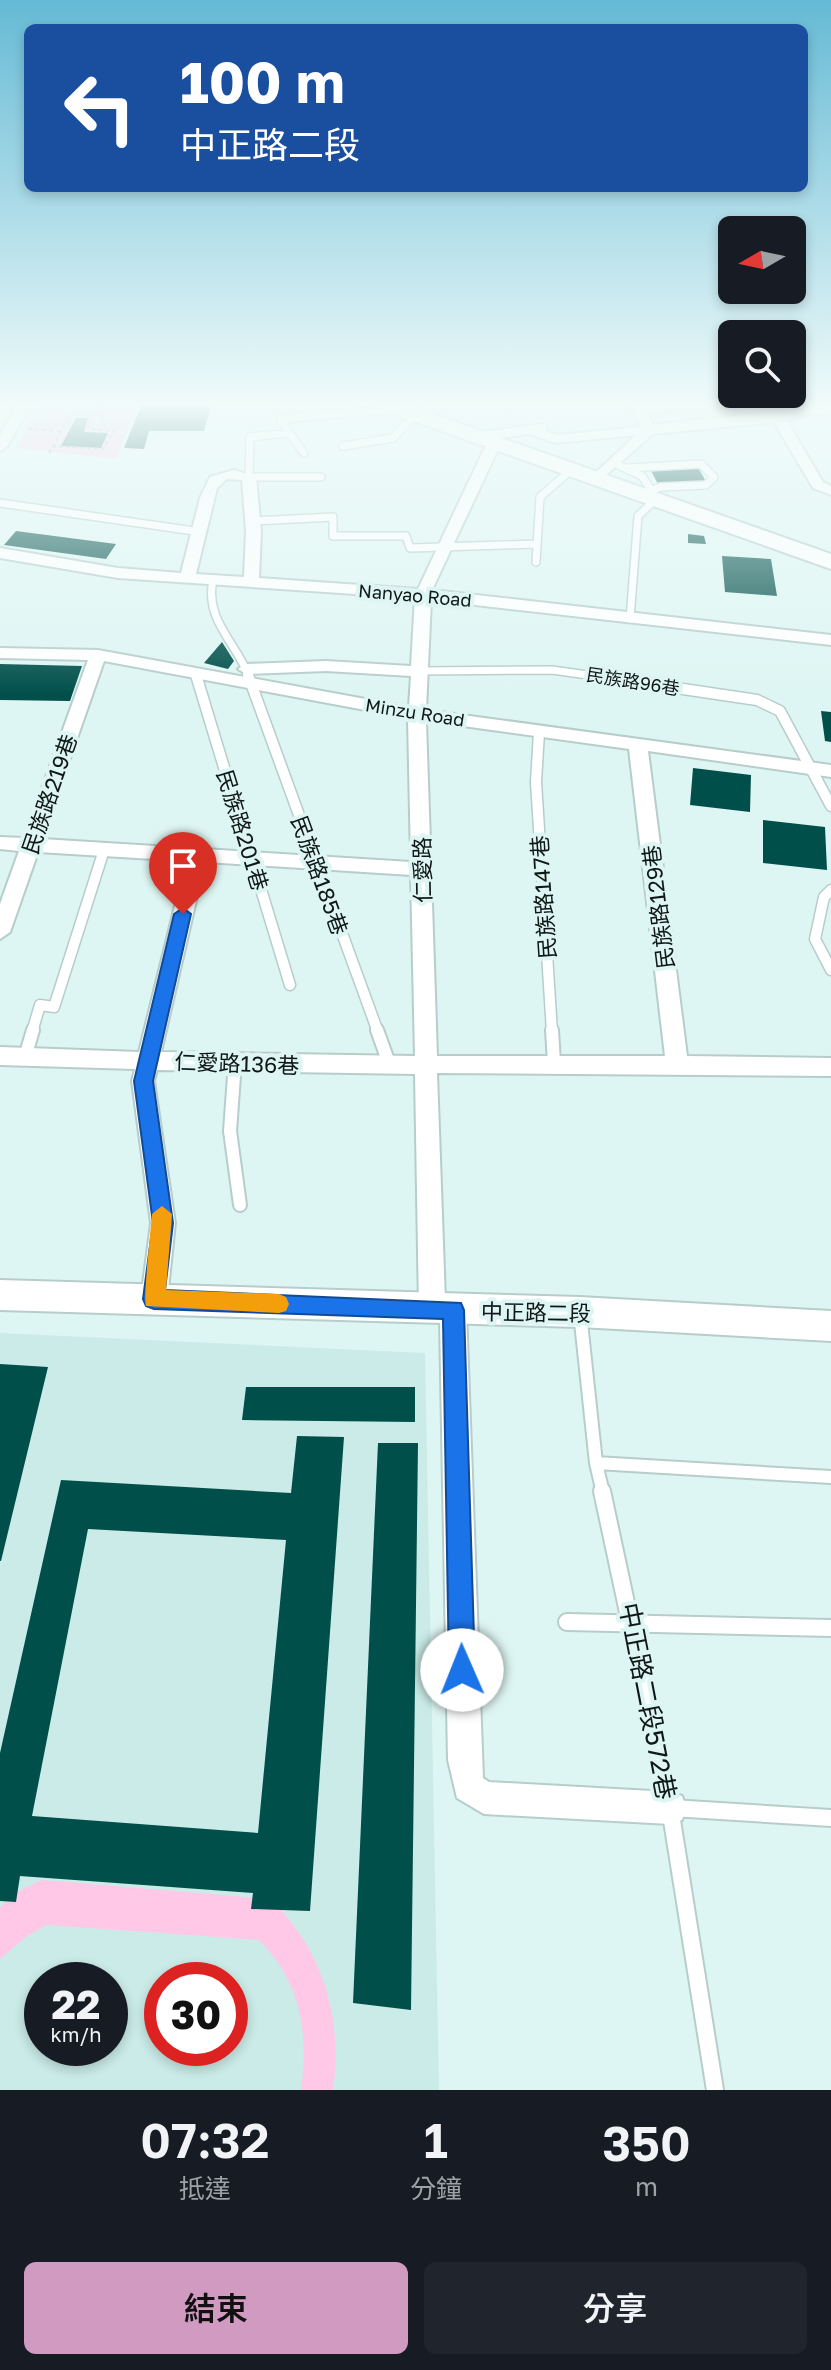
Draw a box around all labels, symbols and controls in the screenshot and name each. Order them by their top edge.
text: 100 m [180,48,345,115]
icon: left [48,56,152,160]
text: 中正路二段 [180,123,360,166]
north arrow [718,216,806,304]
map controls [718,216,806,408]
button: search [718,320,806,408]
street label: Nanyao Road [357,579,473,611]
street label: 民族路96巷 [585,663,681,699]
street label: Minzu Road [364,693,466,731]
street label: 民族路219巷 [16,731,82,857]
street label: 民族路201巷 [212,766,274,894]
street label: 民族路185巷 [286,812,354,938]
pin [149,832,217,914]
street label: 民族路147巷 [525,834,561,960]
street label: 仁愛路 [408,837,436,903]
street label: 民族路129巷 [637,843,679,971]
icon: arrive [161,844,205,888]
street label: 仁愛路136巷 [174,1047,300,1079]
street label: 中正路二段 [481,1298,591,1326]
street label: 中正路二段572巷 [614,1600,682,1802]
position arrow [420,1628,504,1712]
speed limit sign: 30 [144,1962,248,2066]
text: 22 [52,1980,100,2028]
text: km/h [51,2022,101,2046]
text: 07:32 [140,2111,270,2169]
text: 1 [424,2111,448,2169]
text: 350 [602,2114,691,2172]
text: m [635,2171,658,2202]
text: 抵達 [179,2173,231,2204]
text: 分鐘 [410,2173,462,2204]
button: 結束 [24,2262,408,2354]
button: 分享 [424,2262,807,2354]

